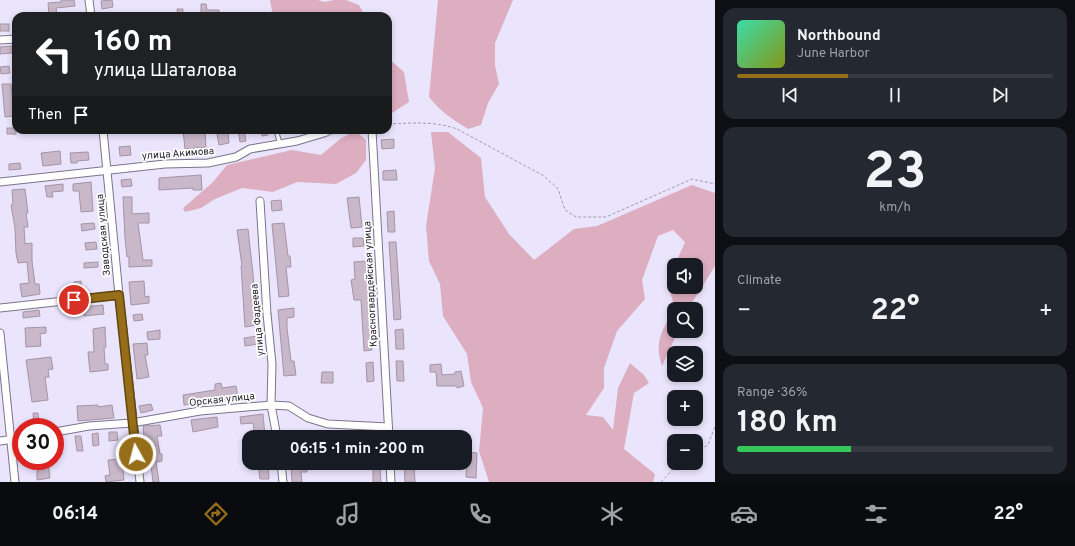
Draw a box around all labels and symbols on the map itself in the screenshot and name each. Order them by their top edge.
street label: улица Акимова [141,145,215,163]
street label: Заводская улица [94,193,114,277]
street label: Красногвардейская улица [361,221,381,347]
pin [57,283,91,317]
street label: улица Фадеева [248,283,268,357]
street label: Орская улица [189,390,255,410]
speed limit sign: 30 [12,418,64,470]
position arrow [115,433,157,475]

